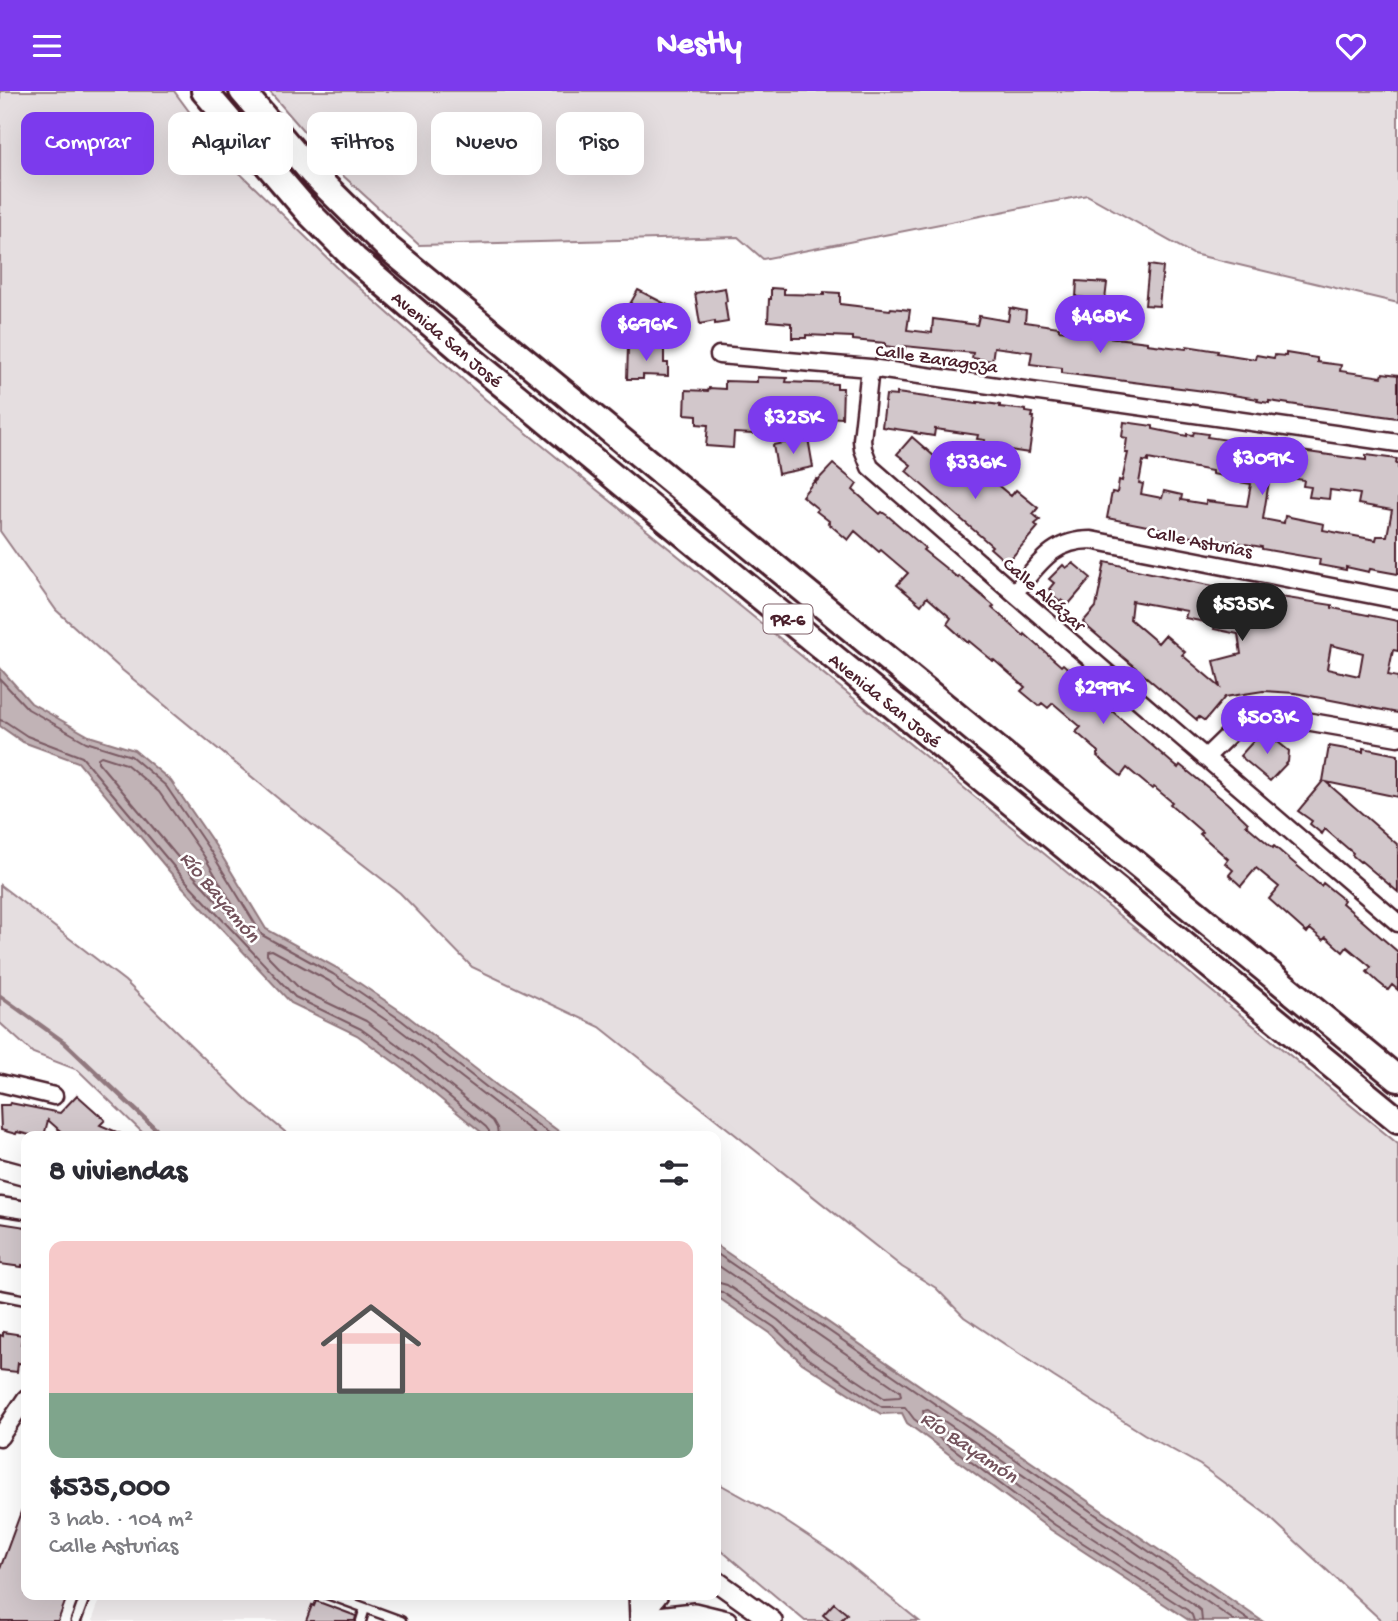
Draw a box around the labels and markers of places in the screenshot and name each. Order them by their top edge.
pin: $468K [1051,295,1149,355]
pin: $696K [597,303,695,363]
pin: $325K [744,397,842,456]
pin: $309K [1213,437,1311,497]
pin: $336K [926,441,1024,501]
pin: $535K [1193,583,1291,643]
pin: $299K [1054,667,1152,726]
pin: $503K [1218,697,1316,756]

